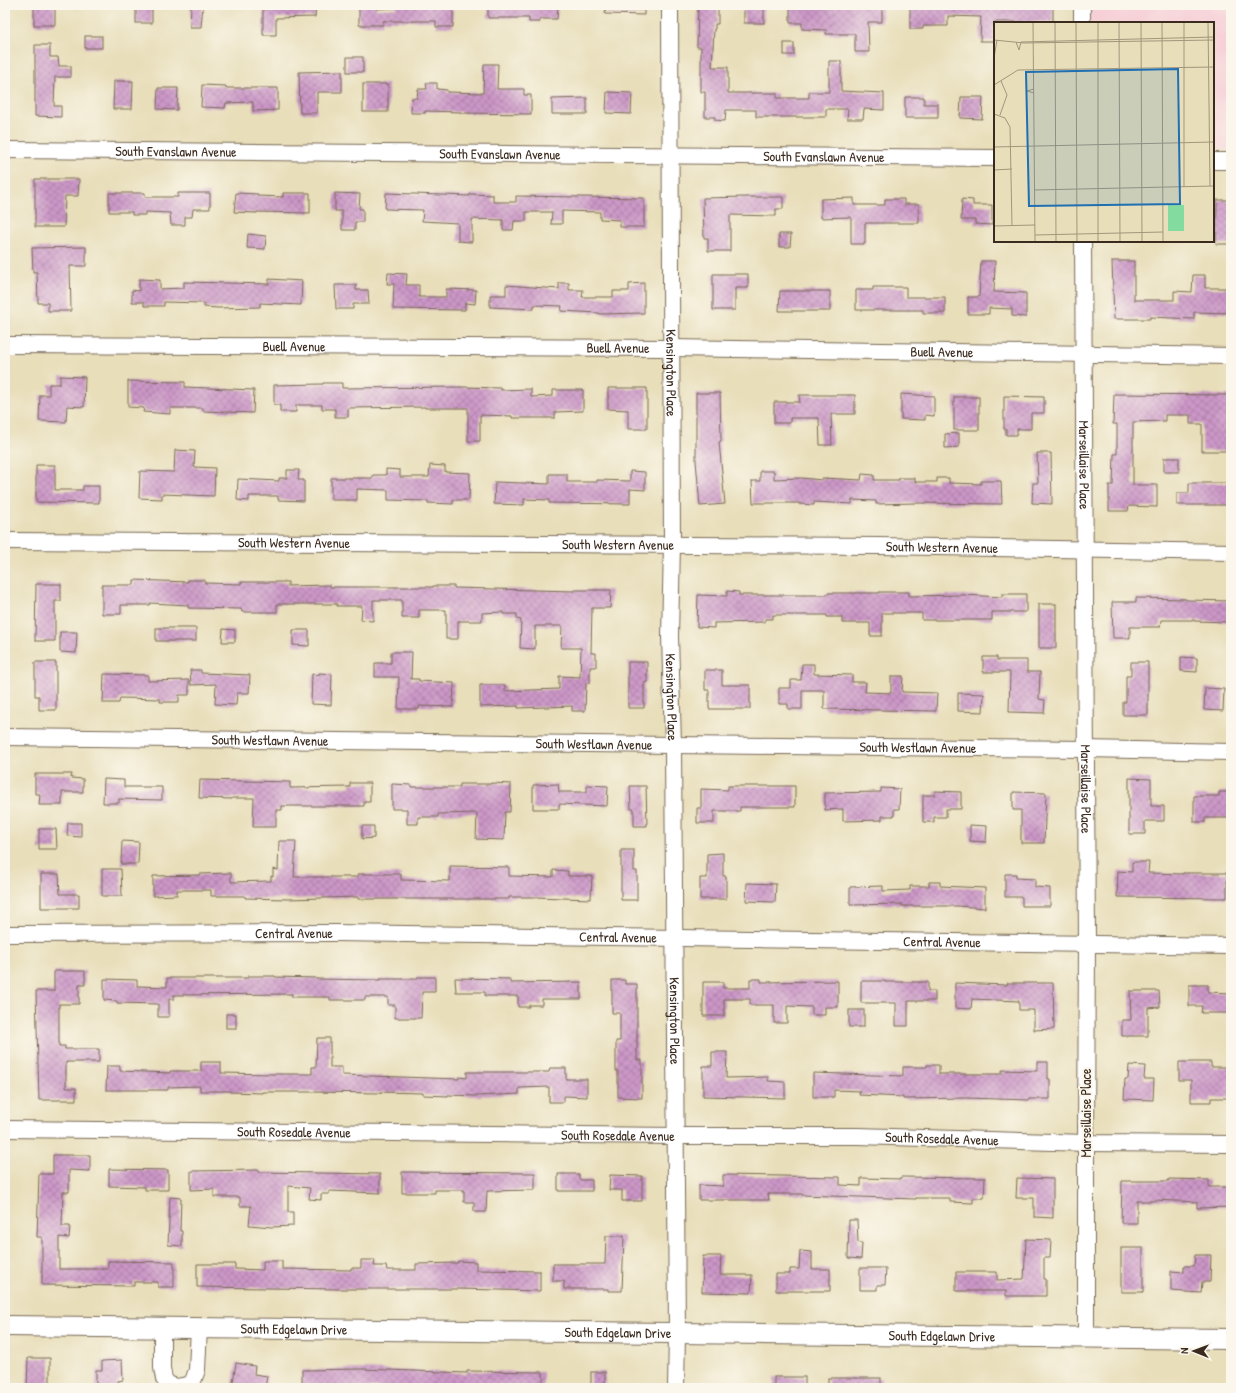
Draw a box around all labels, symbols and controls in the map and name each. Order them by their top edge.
inset map [994,22,1214,242]
street label: South Evanslawn Avenue [115,141,237,161]
street label: South Evanslawn Avenue [439,144,561,163]
street label: South Evanslawn Avenue [763,146,885,166]
street label: Kensington Place [661,329,682,417]
street label: Buell Avenue [262,336,326,355]
street label: Buell Avenue [586,338,650,357]
street label: Buell Avenue [910,341,974,361]
street label: Marseillaise Place [1075,420,1095,510]
street label: South Western Avenue [238,532,351,552]
street label: South Western Avenue [562,534,675,554]
street label: South Western Avenue [886,536,999,557]
street label: Kensington Place [661,653,683,741]
street label: South Westlawn Avenue [211,729,329,750]
street label: South Westlawn Avenue [535,733,653,754]
street label: South Westlawn Avenue [859,737,977,757]
street label: Marseillaise Place [1077,744,1096,834]
street label: Central Avenue [255,923,333,942]
street label: Central Avenue [579,927,657,947]
street label: Central Avenue [903,931,981,951]
street label: Kensington Place [665,977,685,1065]
street label: Marseillaise Place [1076,1068,1095,1158]
street label: South Rosedale Avenue [237,1121,351,1142]
street label: South Rosedale Avenue [561,1125,675,1145]
street label: South Rosedale Avenue [885,1127,999,1149]
street label: South Edgelawn Drive [240,1318,348,1339]
street label: South Edgelawn Drive [564,1322,672,1342]
street label: South Edgelawn Drive [888,1325,996,1346]
north arrow [1174,1331,1214,1371]
text: N [1177,1348,1191,1354]

